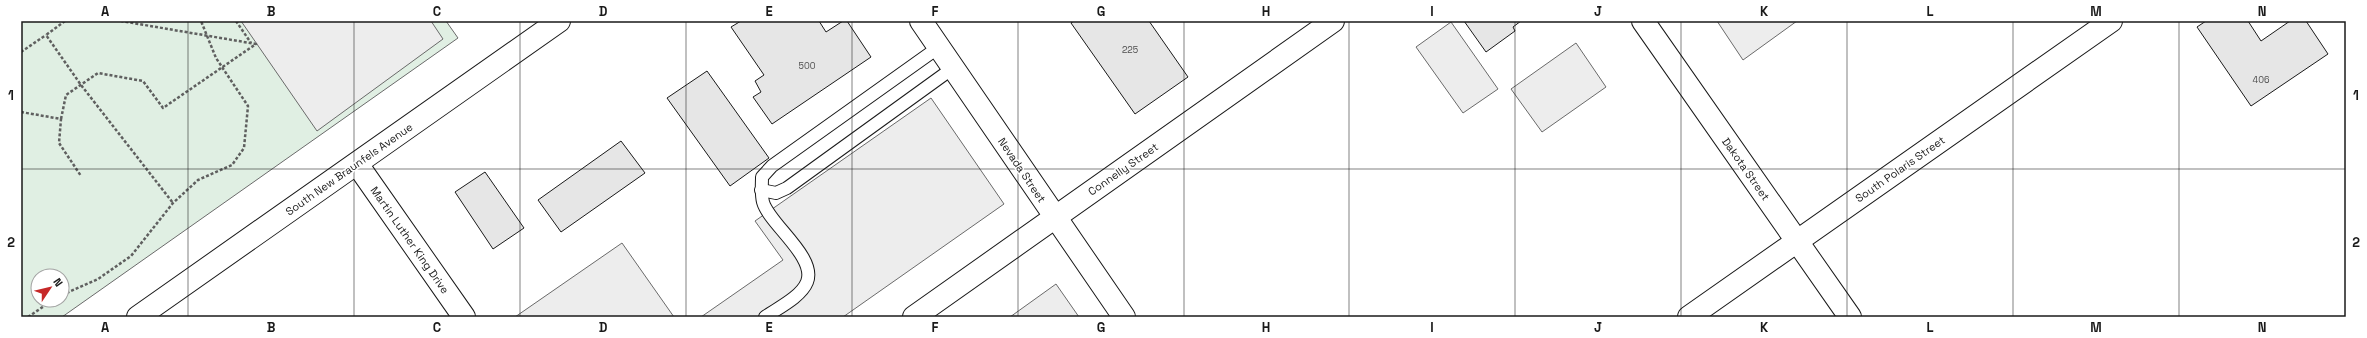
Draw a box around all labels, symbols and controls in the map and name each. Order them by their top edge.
text: A [101,3,110,20]
text: B [267,3,276,20]
text: C [433,3,441,20]
text: D [599,3,608,20]
text: E [765,3,773,20]
text: F [932,3,939,20]
text: G [1097,3,1105,20]
text: H [1262,3,1270,20]
text: I [1430,3,1434,20]
text: J [1594,3,1602,20]
text: K [1760,3,1769,20]
text: L [1926,3,1934,20]
text: M [2090,3,2102,20]
text: N [2258,3,2266,20]
house number: 225 [1122,44,1138,56]
house number: 500 [799,60,816,72]
house number: 406 [2253,74,2270,86]
text: 1 [8,87,14,104]
text: 1 [2353,87,2359,104]
street label: South New Braunfels Avenue [283,120,415,218]
street label: South Polaris Street [1852,133,1948,205]
street label: Nevada Street [995,135,1049,205]
street label: Dakota Street [1719,135,1773,203]
street label: Connelly Street [1085,140,1161,198]
street label: Martin Luther King Drive [368,184,452,296]
text: 2 [7,234,15,251]
text: 2 [2352,234,2360,251]
north arrow [30,268,70,308]
text: N [50,275,66,289]
text: A [101,319,110,336]
text: B [267,319,276,336]
text: C [433,319,441,336]
text: D [599,319,608,336]
text: E [765,319,773,336]
text: F [932,319,939,336]
text: G [1097,319,1105,336]
text: H [1262,319,1270,336]
text: I [1430,319,1434,336]
text: J [1594,319,1602,336]
text: K [1760,319,1769,336]
text: L [1926,319,1934,336]
text: M [2090,319,2102,336]
text: N [2258,319,2266,336]

